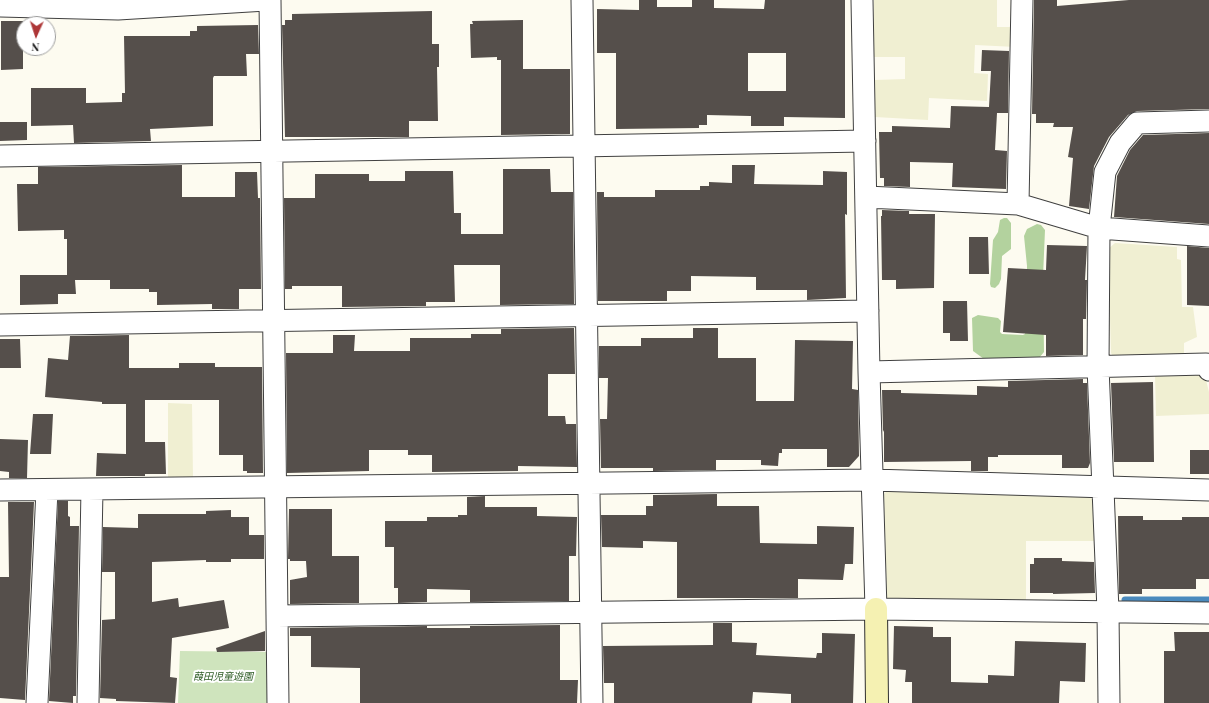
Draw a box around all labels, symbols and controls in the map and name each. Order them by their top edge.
north arrow [16,16,56,56]
text: N [31,40,40,55]
park label: 葭田児童遊園 [193,671,253,683]

